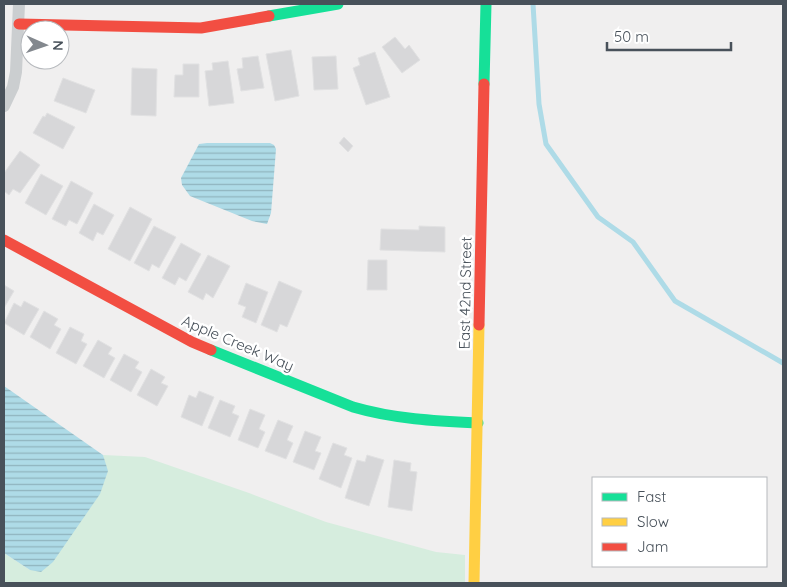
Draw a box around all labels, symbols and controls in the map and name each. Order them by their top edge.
north arrow [20,20,70,70]
scale bar [607,20,731,52]
text: 50 m [614,27,649,46]
text: N [49,40,67,51]
street label: East 42nd Street [455,236,475,350]
street label: Apple Creek Way [179,311,297,375]
legend [592,477,767,567]
text: Fast [637,487,666,506]
text: Slow [637,512,669,531]
text: Jam [637,537,668,556]

